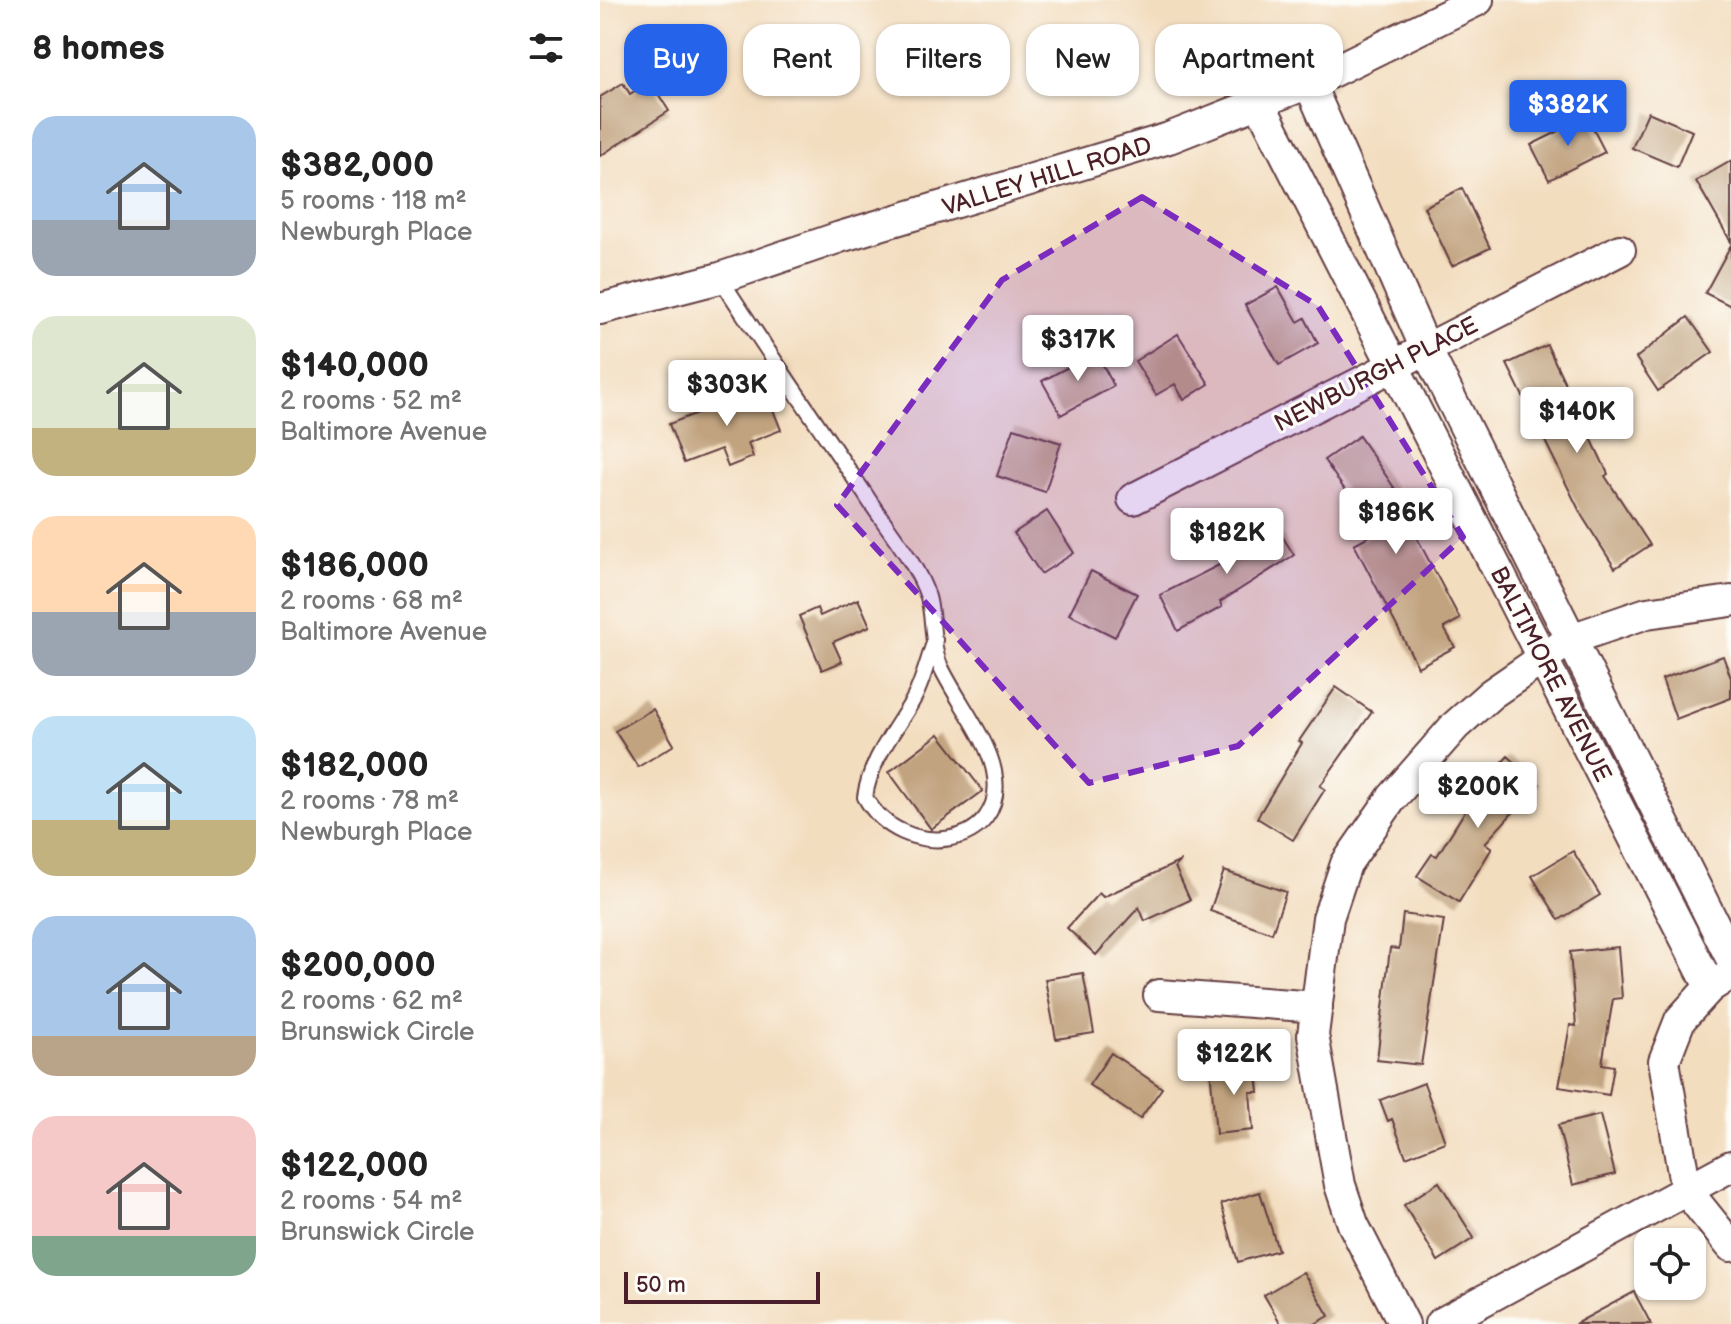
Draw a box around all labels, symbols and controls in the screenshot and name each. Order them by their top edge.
chip: Buy [624,24,727,96]
chip: Rent [743,24,860,96]
chip: Filters [876,24,1010,96]
chip: New [1026,24,1139,96]
chip: Apartment [1155,24,1343,96]
icon: filters [524,26,568,70]
text: 8 homes [32,28,165,69]
pin: $382K [1512,80,1624,148]
text: $382K [1527,90,1609,121]
street label: VALLEY HILL ROAD [939,131,1155,222]
text: $382,000 [280,145,434,186]
icon: home [96,148,192,244]
text: 5 rooms · 118 m² [280,186,467,217]
text: Newburgh Place [280,217,472,248]
street label: NEWBURGH PLACE [1270,311,1483,438]
pin: $317K [1022,315,1134,383]
text: $317K [1040,325,1116,356]
text: $140,000 [280,345,429,386]
icon: home [96,348,192,444]
pin: $303K [671,360,783,428]
text: $303K [686,370,768,401]
text: 2 rooms · 52 m² [280,386,462,417]
pin: $140K [1521,387,1633,455]
text: $140K [1538,397,1616,428]
text: Baltimore Avenue [280,417,487,448]
pin: $186K [1340,488,1452,556]
text: $186K [1357,498,1435,529]
pin: $182K [1171,508,1283,576]
text: $182K [1189,518,1265,549]
text: $186,000 [280,545,429,586]
icon: home [96,548,192,644]
street label: BALTIMORE AVENUE [1484,562,1617,787]
text: 2 rooms · 68 m² [280,586,463,617]
text: Baltimore Avenue [280,617,487,648]
text: $182,000 [280,745,429,786]
icon: home [96,748,192,844]
pin: $200K [1422,762,1534,830]
text: $200K [1437,772,1519,803]
text: 2 rooms · 78 m² [280,786,459,817]
text: Newburgh Place [280,817,472,848]
text: $200,000 [280,945,436,986]
icon: home [96,948,192,1044]
text: 2 rooms · 62 m² [280,986,463,1017]
text: Brunswick Circle [280,1017,475,1048]
pin: $122K [1178,1029,1290,1097]
text: $122K [1196,1039,1272,1070]
text: $122,000 [280,1145,429,1186]
icon: home [96,1148,192,1244]
text: 2 rooms · 54 m² [280,1186,463,1217]
text: Brunswick Circle [280,1217,475,1248]
map controls [1634,1228,1706,1300]
button: locate [1634,1228,1706,1300]
scale bar [624,1268,820,1304]
text: 50 m [636,1272,686,1299]

